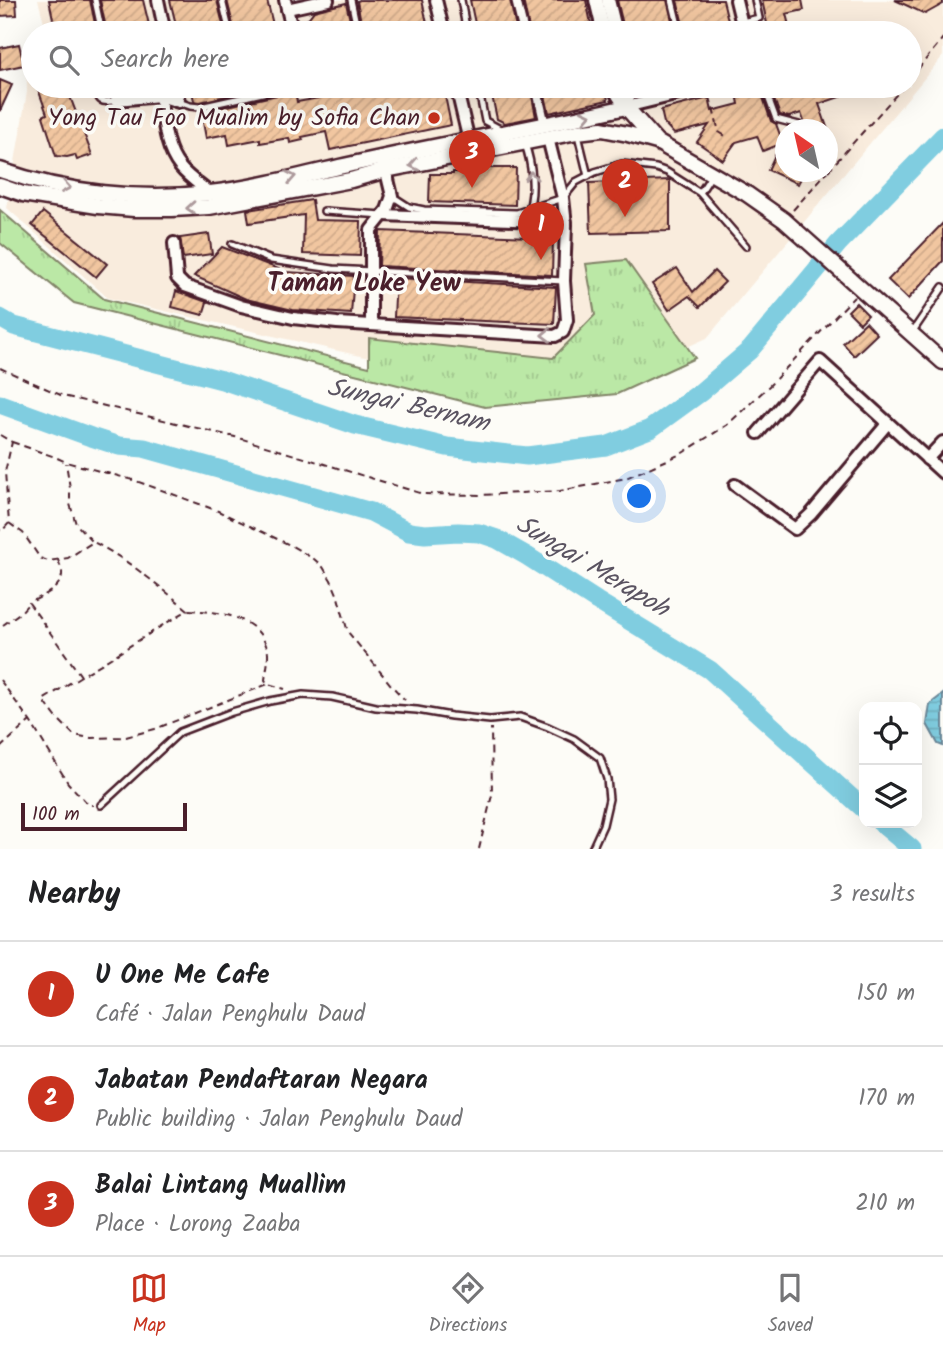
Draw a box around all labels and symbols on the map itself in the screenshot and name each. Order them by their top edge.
place label: Yong Tau Foo Mualim by Sofia Chan [48,99,420,138]
marker: Yong Tau Foo Mualim by Sofia Chan [426,110,442,126]
one-way arrow [580,110,592,125]
north arrow [775,119,838,182]
pin: 3 [449,130,495,188]
one-way arrow [408,156,420,171]
pin: 2 [602,159,648,217]
one-way arrow [524,170,539,181]
one-way arrow [285,171,297,186]
one-way arrow [60,179,72,194]
one-way arrow [185,200,196,215]
pin: 1 [518,202,564,260]
district label: Taman Loke Yew [267,263,461,305]
one-way arrow [540,327,551,343]
water label: Sungai Bernam [323,367,495,446]
your location [622,479,656,513]
water label: Sungai Merapoh [507,505,679,630]
scale bar [21,800,187,832]

